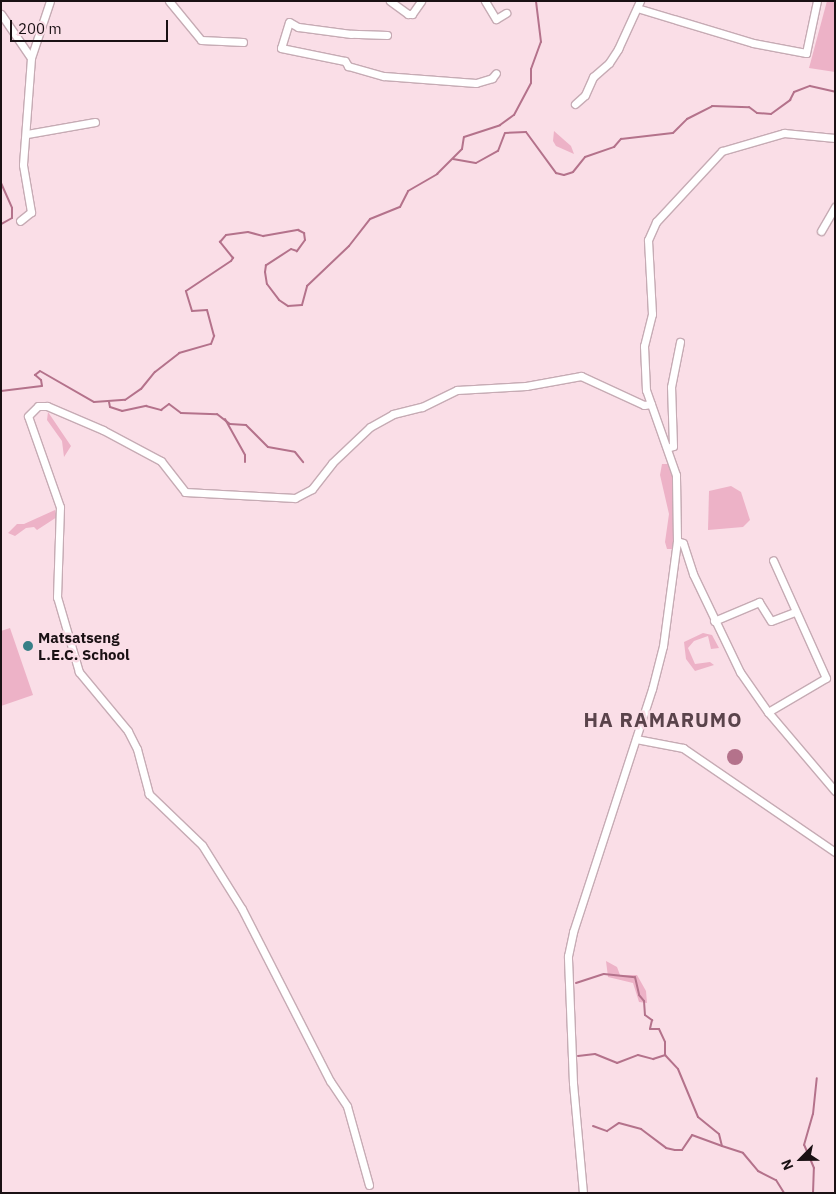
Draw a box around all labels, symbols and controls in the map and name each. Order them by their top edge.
scale bar [12,10,170,42]
text: 200 m [18,19,62,38]
place label: Matsatseng L.E.C. School [38,628,130,663]
marker: Matsatseng L.E.C. School [22,640,34,652]
district label: HA RAMARUMO [582,707,744,731]
north arrow [776,1134,826,1184]
text: N [777,1157,797,1173]

